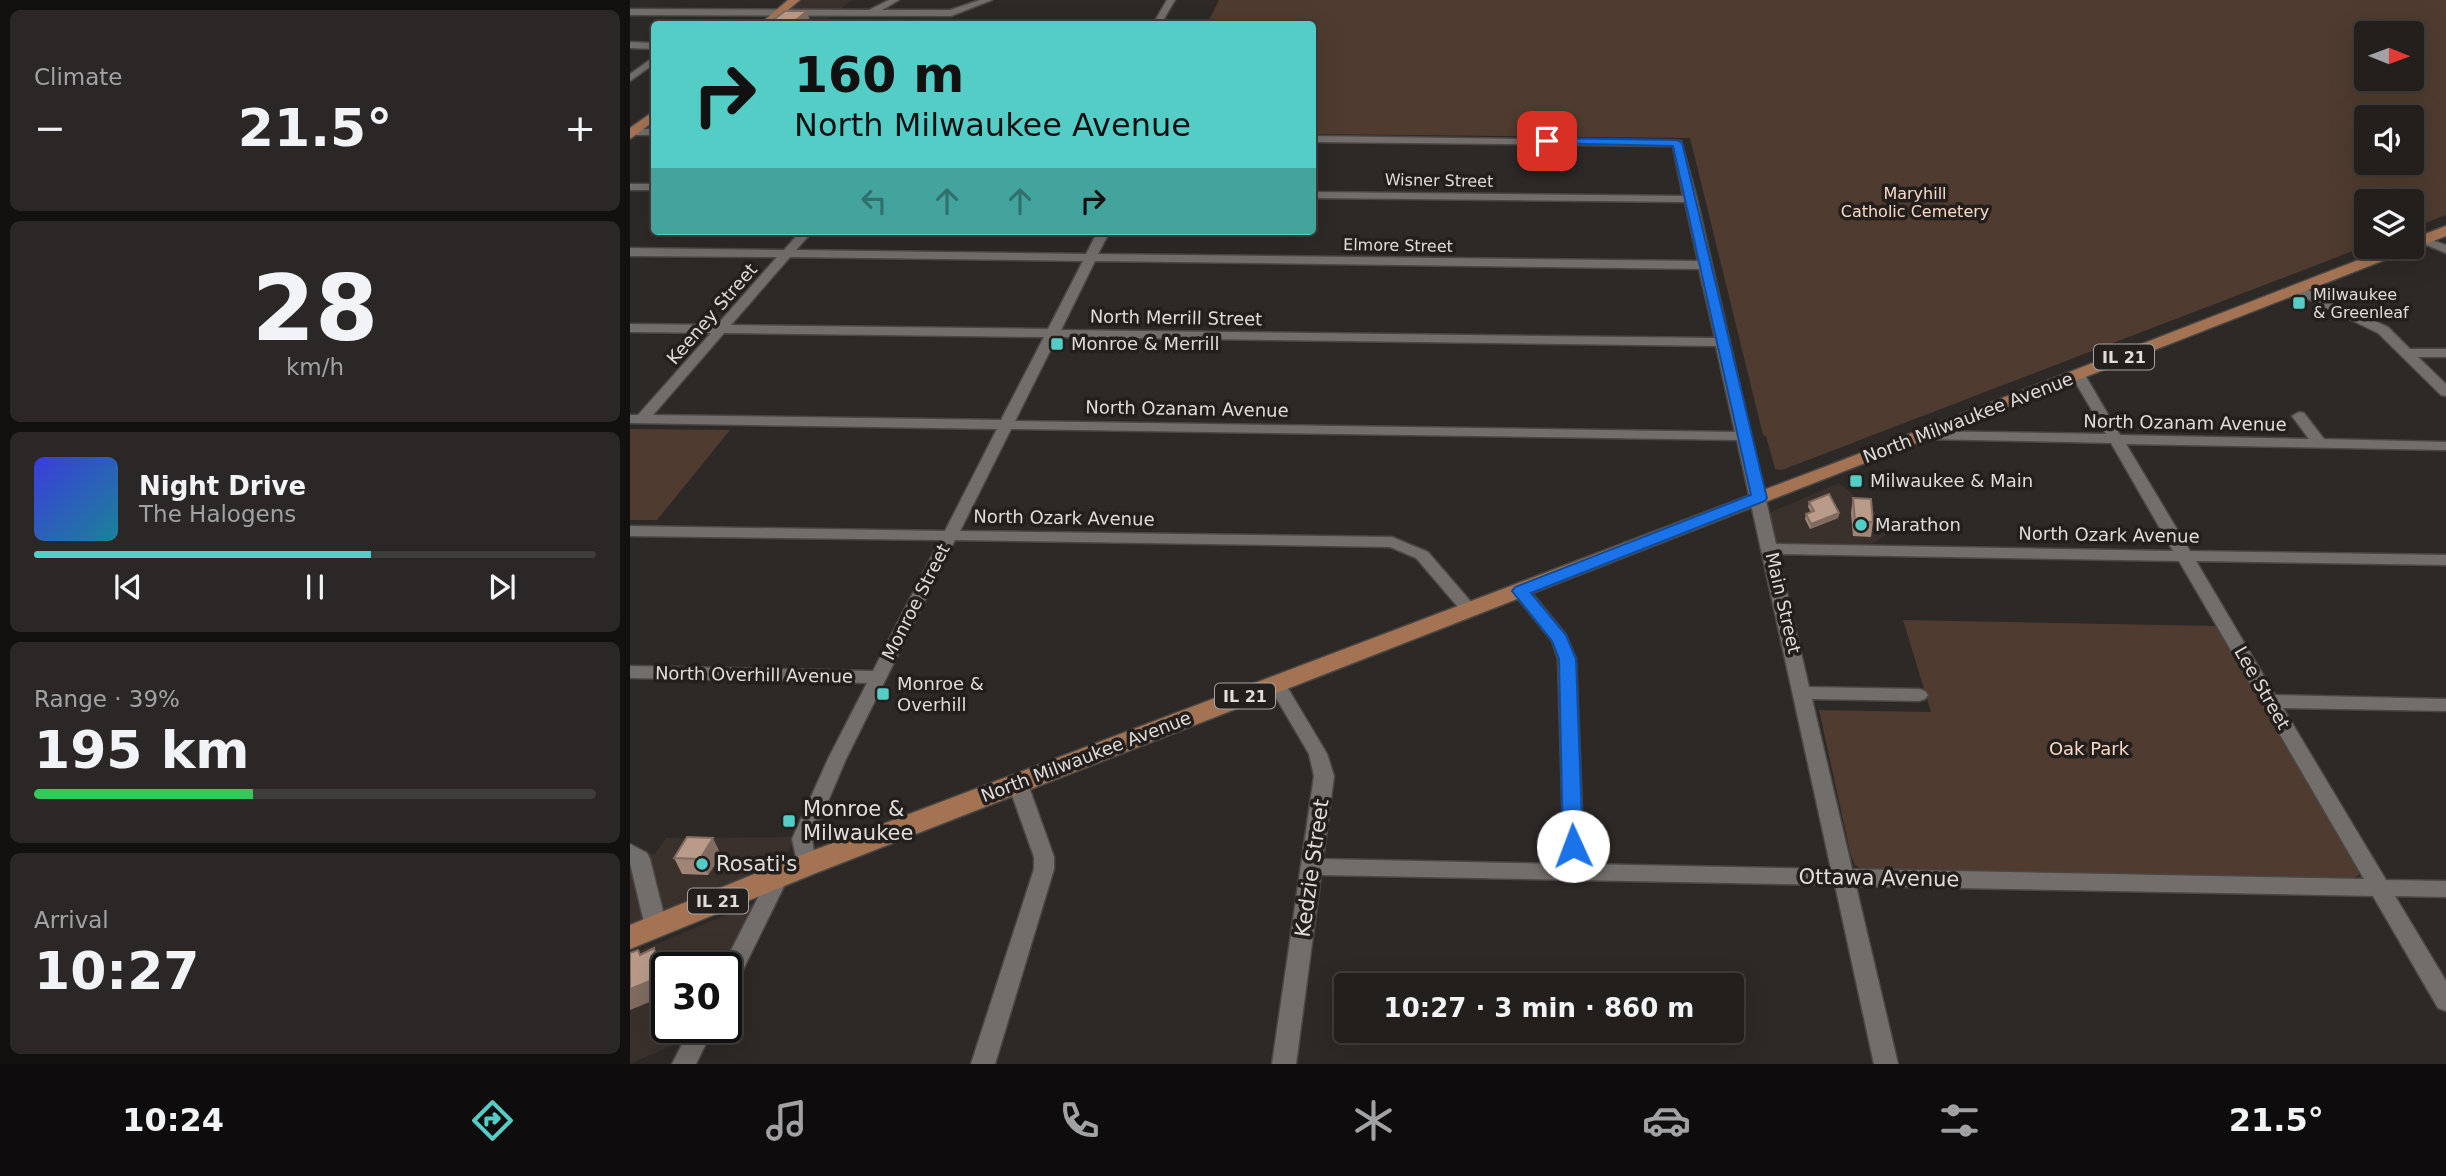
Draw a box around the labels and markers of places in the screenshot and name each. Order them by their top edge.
pin [1517,111,1577,171]
place label: Milwaukee & Greenleaf [2313,285,2409,322]
marker: Milwaukee & Greenleaf [2291,295,2307,311]
place label: Monroe & Merrill [1071,333,1220,354]
marker: Monroe & Merrill [1049,336,1065,352]
place label: Milwaukee & Main [1870,470,2033,491]
marker: Milwaukee & Main [1848,473,1864,489]
place label: Marathon [1875,514,1961,535]
marker: Marathon [1853,517,1869,533]
place label: Monroe & Overhill [897,673,984,715]
marker: Monroe & Overhill [875,686,891,702]
place label: Monroe & Milwaukee [803,797,913,845]
marker: Monroe & Milwaukee [781,813,797,829]
place label: Rosati's [716,852,797,876]
marker: Rosati's [694,856,710,872]

